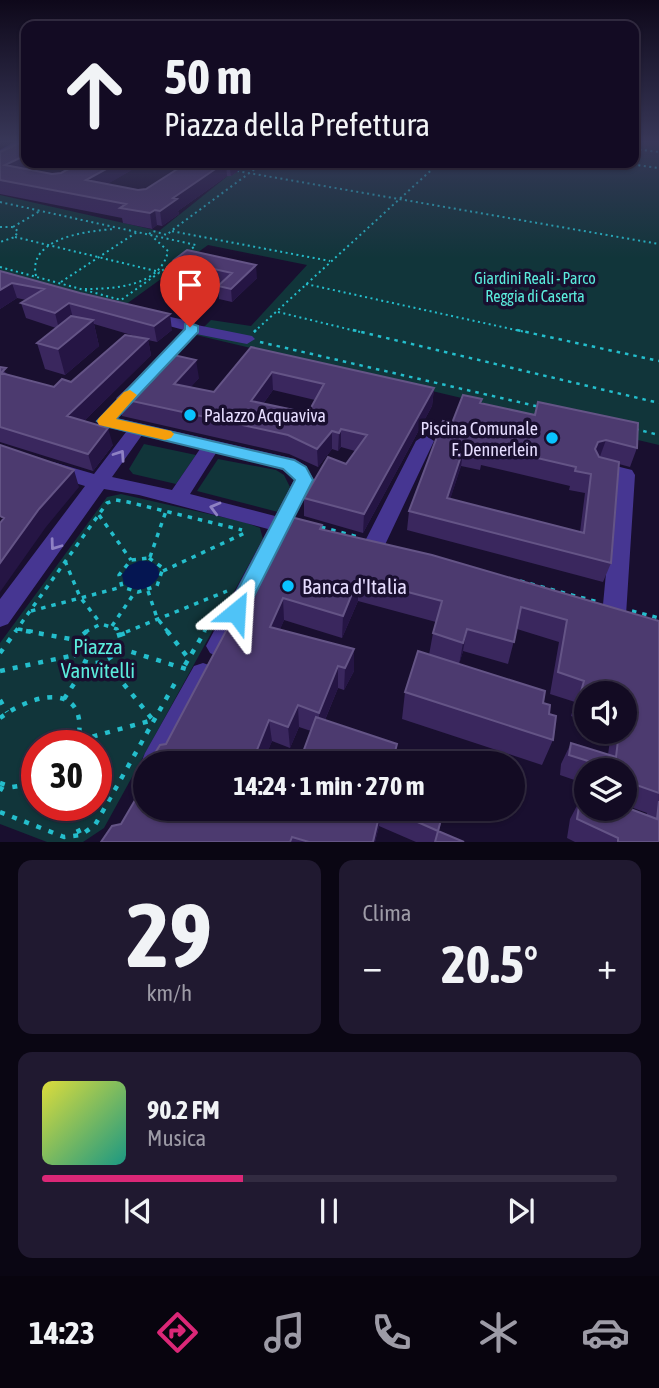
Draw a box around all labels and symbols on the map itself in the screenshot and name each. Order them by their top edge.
pin [160,255,220,327]
park label: Giardini Reali - Parco Reggia di Caserta [474,269,596,306]
place label: Palazzo Acquaviva [204,405,326,426]
marker: Palazzo Acquaviva [182,407,198,423]
place label: Piscina Comunale F. Dennerlein [421,418,538,460]
marker: Piscina Comunale F. Dennerlein [544,430,560,446]
one-way arrow [112,450,124,463]
one-way arrow [209,502,221,516]
one-way arrow [50,537,63,549]
place label: Banca d'Italia [302,574,407,598]
position arrow [199,575,273,649]
marker: Banca d'Italia [280,578,296,594]
park label: Piazza Vanvitelli [61,634,135,682]
speed limit sign: 30 [21,730,112,821]

